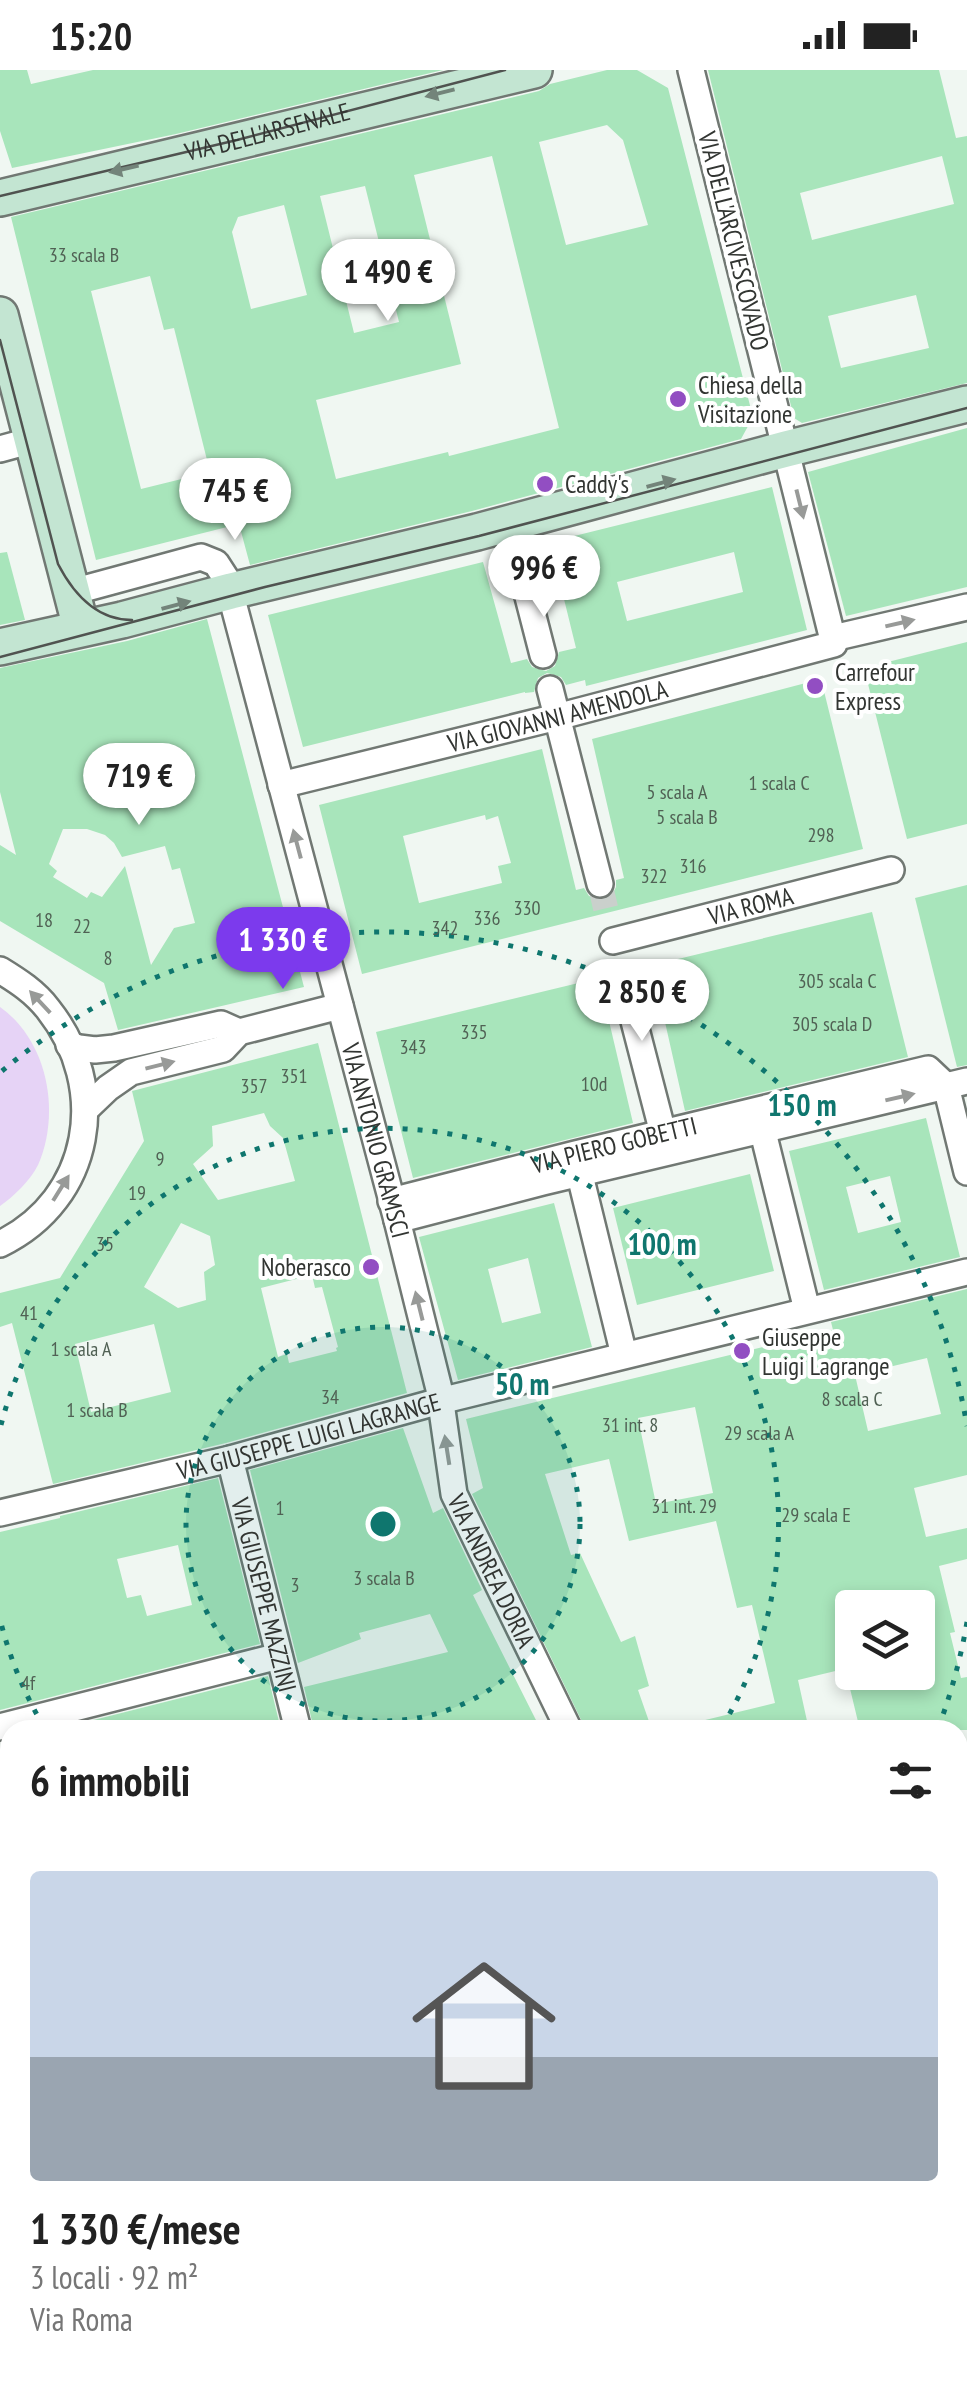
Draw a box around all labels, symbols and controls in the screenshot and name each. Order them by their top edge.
text: 15:20 [50,11,132,60]
one-way arrow [424,86,455,101]
street label: VIA DELL'ARSENALE [180,95,354,168]
street label: VIA DELL'ARCIVESCOVADO [691,127,777,354]
one-way arrow [108,162,139,177]
pin: 1 490 € [296,239,480,324]
house number: 33 scala B [49,242,119,268]
text: 1 490 € [343,250,433,292]
place label: Chiesa della Visitazione [697,369,803,430]
marker: Chiesa della Visitazione [667,388,689,410]
pin: 745 € [165,458,305,543]
place label: Caddy's [565,468,629,500]
text: 745 € [201,469,269,511]
marker: Caddy's [534,473,556,495]
one-way arrow [646,474,677,490]
one-way arrow [793,489,808,520]
pin: 996 € [474,535,614,620]
text: 996 € [510,546,578,588]
one-way arrow [161,597,192,613]
one-way arrow [885,615,916,630]
place label: Carrefour Express [835,656,915,717]
street label: VIA GIOVANNI AMENDOLA [443,672,671,760]
marker: Carrefour Express [804,675,826,697]
pin: 719 € [69,743,209,828]
text: 719 € [105,754,173,796]
house number: 1 scala C [748,770,810,796]
house number: 5 scala A [647,779,708,805]
house number: 5 scala B [656,804,718,830]
house number: 298 [808,822,835,848]
one-way arrow [288,829,304,860]
house number: 316 [680,853,707,879]
house number: 322 [641,863,668,889]
street label: VIA ROMA [704,880,797,932]
house number: 330 [514,895,541,921]
house number: 336 [474,905,501,931]
house number: 18 [35,907,53,933]
pin: 1 330 € [191,907,375,992]
house number: 22 [73,913,91,939]
house number: 342 [432,915,459,941]
text: 1 330 € [238,918,328,960]
house number: 8 [104,945,113,971]
pin: 2 850 € [550,959,734,1044]
house number: 305 scala C [797,968,877,994]
text: 2 850 € [597,970,687,1012]
one-way arrow [29,990,52,1014]
house number: 305 scala D [792,1011,872,1037]
house number: 335 [461,1019,488,1045]
house number: 343 [400,1034,427,1060]
street label: VIA ANTONIO GRAMSCI [334,1039,417,1241]
one-way arrow [145,1056,176,1072]
house number: 351 [281,1063,308,1089]
house number: 10d [581,1071,607,1097]
house number: 357 [241,1073,268,1099]
text: 150 m [767,1085,837,1124]
one-way arrow [885,1089,916,1104]
street label: VIA PIERO GOBETTI [527,1109,700,1181]
house number: 9 [156,1146,165,1172]
one-way arrow [52,1175,70,1202]
house number: 19 [128,1180,146,1206]
text: 100 m [627,1224,697,1263]
house number: 35 [96,1231,114,1257]
place label: Noberasco [261,1251,351,1283]
marker: Noberasco [360,1256,382,1278]
one-way arrow [410,1290,426,1321]
house number: 41 [20,1300,38,1326]
place label: Giuseppe Luigi Lagrange [762,1321,890,1382]
house number: 1 scala A [51,1336,112,1362]
marker: Giuseppe Luigi Lagrange [731,1340,753,1362]
text: 50 m [495,1364,549,1403]
house number: 34 [321,1384,339,1410]
street label: VIA GIUSEPPE LUIGI LAGRANGE [173,1386,444,1487]
house number: 8 scala C [821,1386,883,1412]
house number: 1 scala B [66,1397,128,1423]
house number: 31 int. 8 [602,1412,658,1438]
house number: 29 scala A [724,1420,795,1446]
one-way arrow [439,1434,454,1465]
street label: VIA ANDREA DORIA [440,1488,543,1653]
street label: VIA GIUSEPPE MAZZINI [224,1493,304,1695]
house number: 31 int. 29 [651,1493,717,1519]
house number: 1 [276,1495,285,1521]
house number: 29 scala E [781,1502,851,1528]
centre of rings [365,1506,401,1542]
house number: 3 scala B [353,1565,415,1591]
house number: 3 [291,1572,300,1598]
map controls [835,1590,935,1690]
button: layers [835,1590,935,1690]
house number: 4f [21,1670,36,1696]
text: 6 immobili [30,1753,190,1808]
icon: filters [883,1753,938,1808]
icon: home [394,1936,574,2116]
text: 1 330 €/mese [30,2201,241,2256]
text: 3 locali · 92 m² [30,2256,198,2298]
text: Via Roma [30,2298,133,2340]

